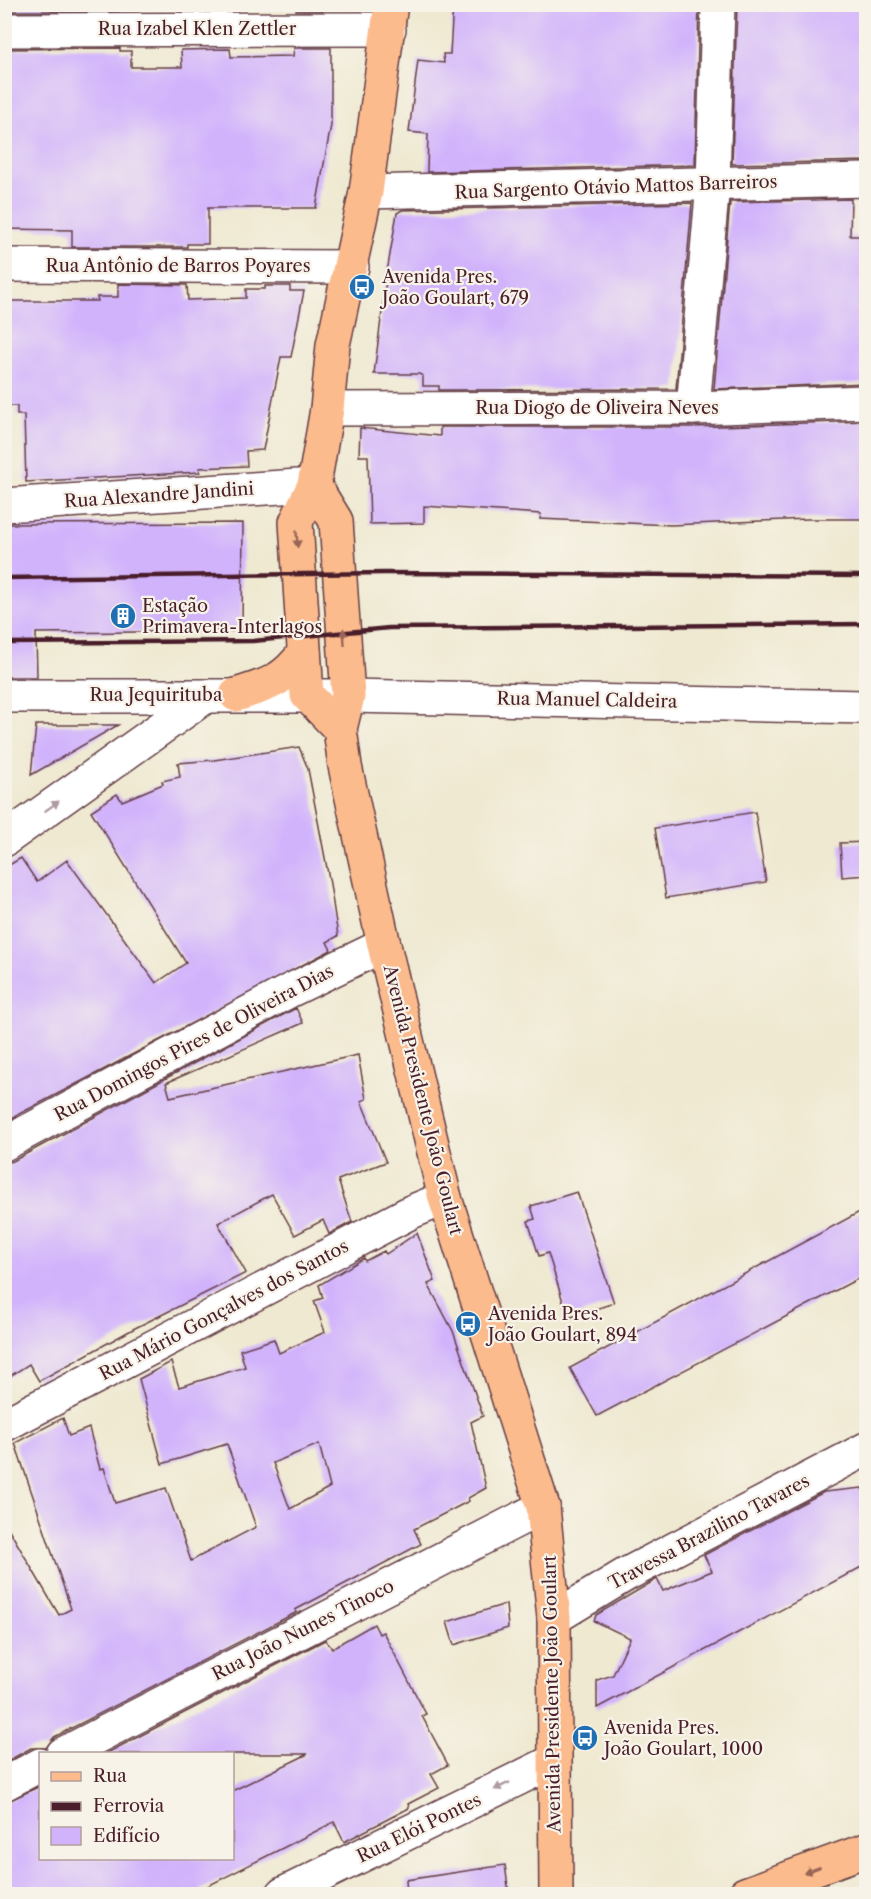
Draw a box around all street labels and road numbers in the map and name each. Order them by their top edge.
street label: Rua Izabel Klen Zettler [98,18,297,40]
street label: Rua Sargento Otávio Mattos Barreiros [454,170,778,204]
street label: Rua Antônio de Barros Poyares [46,255,310,277]
street label: Rua Diogo de Oliveira Neves [475,397,719,419]
street label: Rua Alexandre Jandini [63,477,255,513]
street label: Rua Jequirituba [90,684,223,706]
street label: Rua Manuel Caldeira [496,687,678,713]
street label: Rua Domingos Pires de Oliveira Dias [51,960,337,1126]
street label: Avenida Presidente João Goulart [379,962,467,1238]
street label: Rua Mário Gonçalves dos Santos [96,1235,352,1385]
street label: Travessa Brazilino Tavares [605,1470,813,1594]
street label: Avenida Presidente João Goulart [539,1554,565,1834]
street label: Rua João Nunes Tinoco [208,1574,398,1686]
street label: Rua Elói Pontes [353,1788,485,1868]

